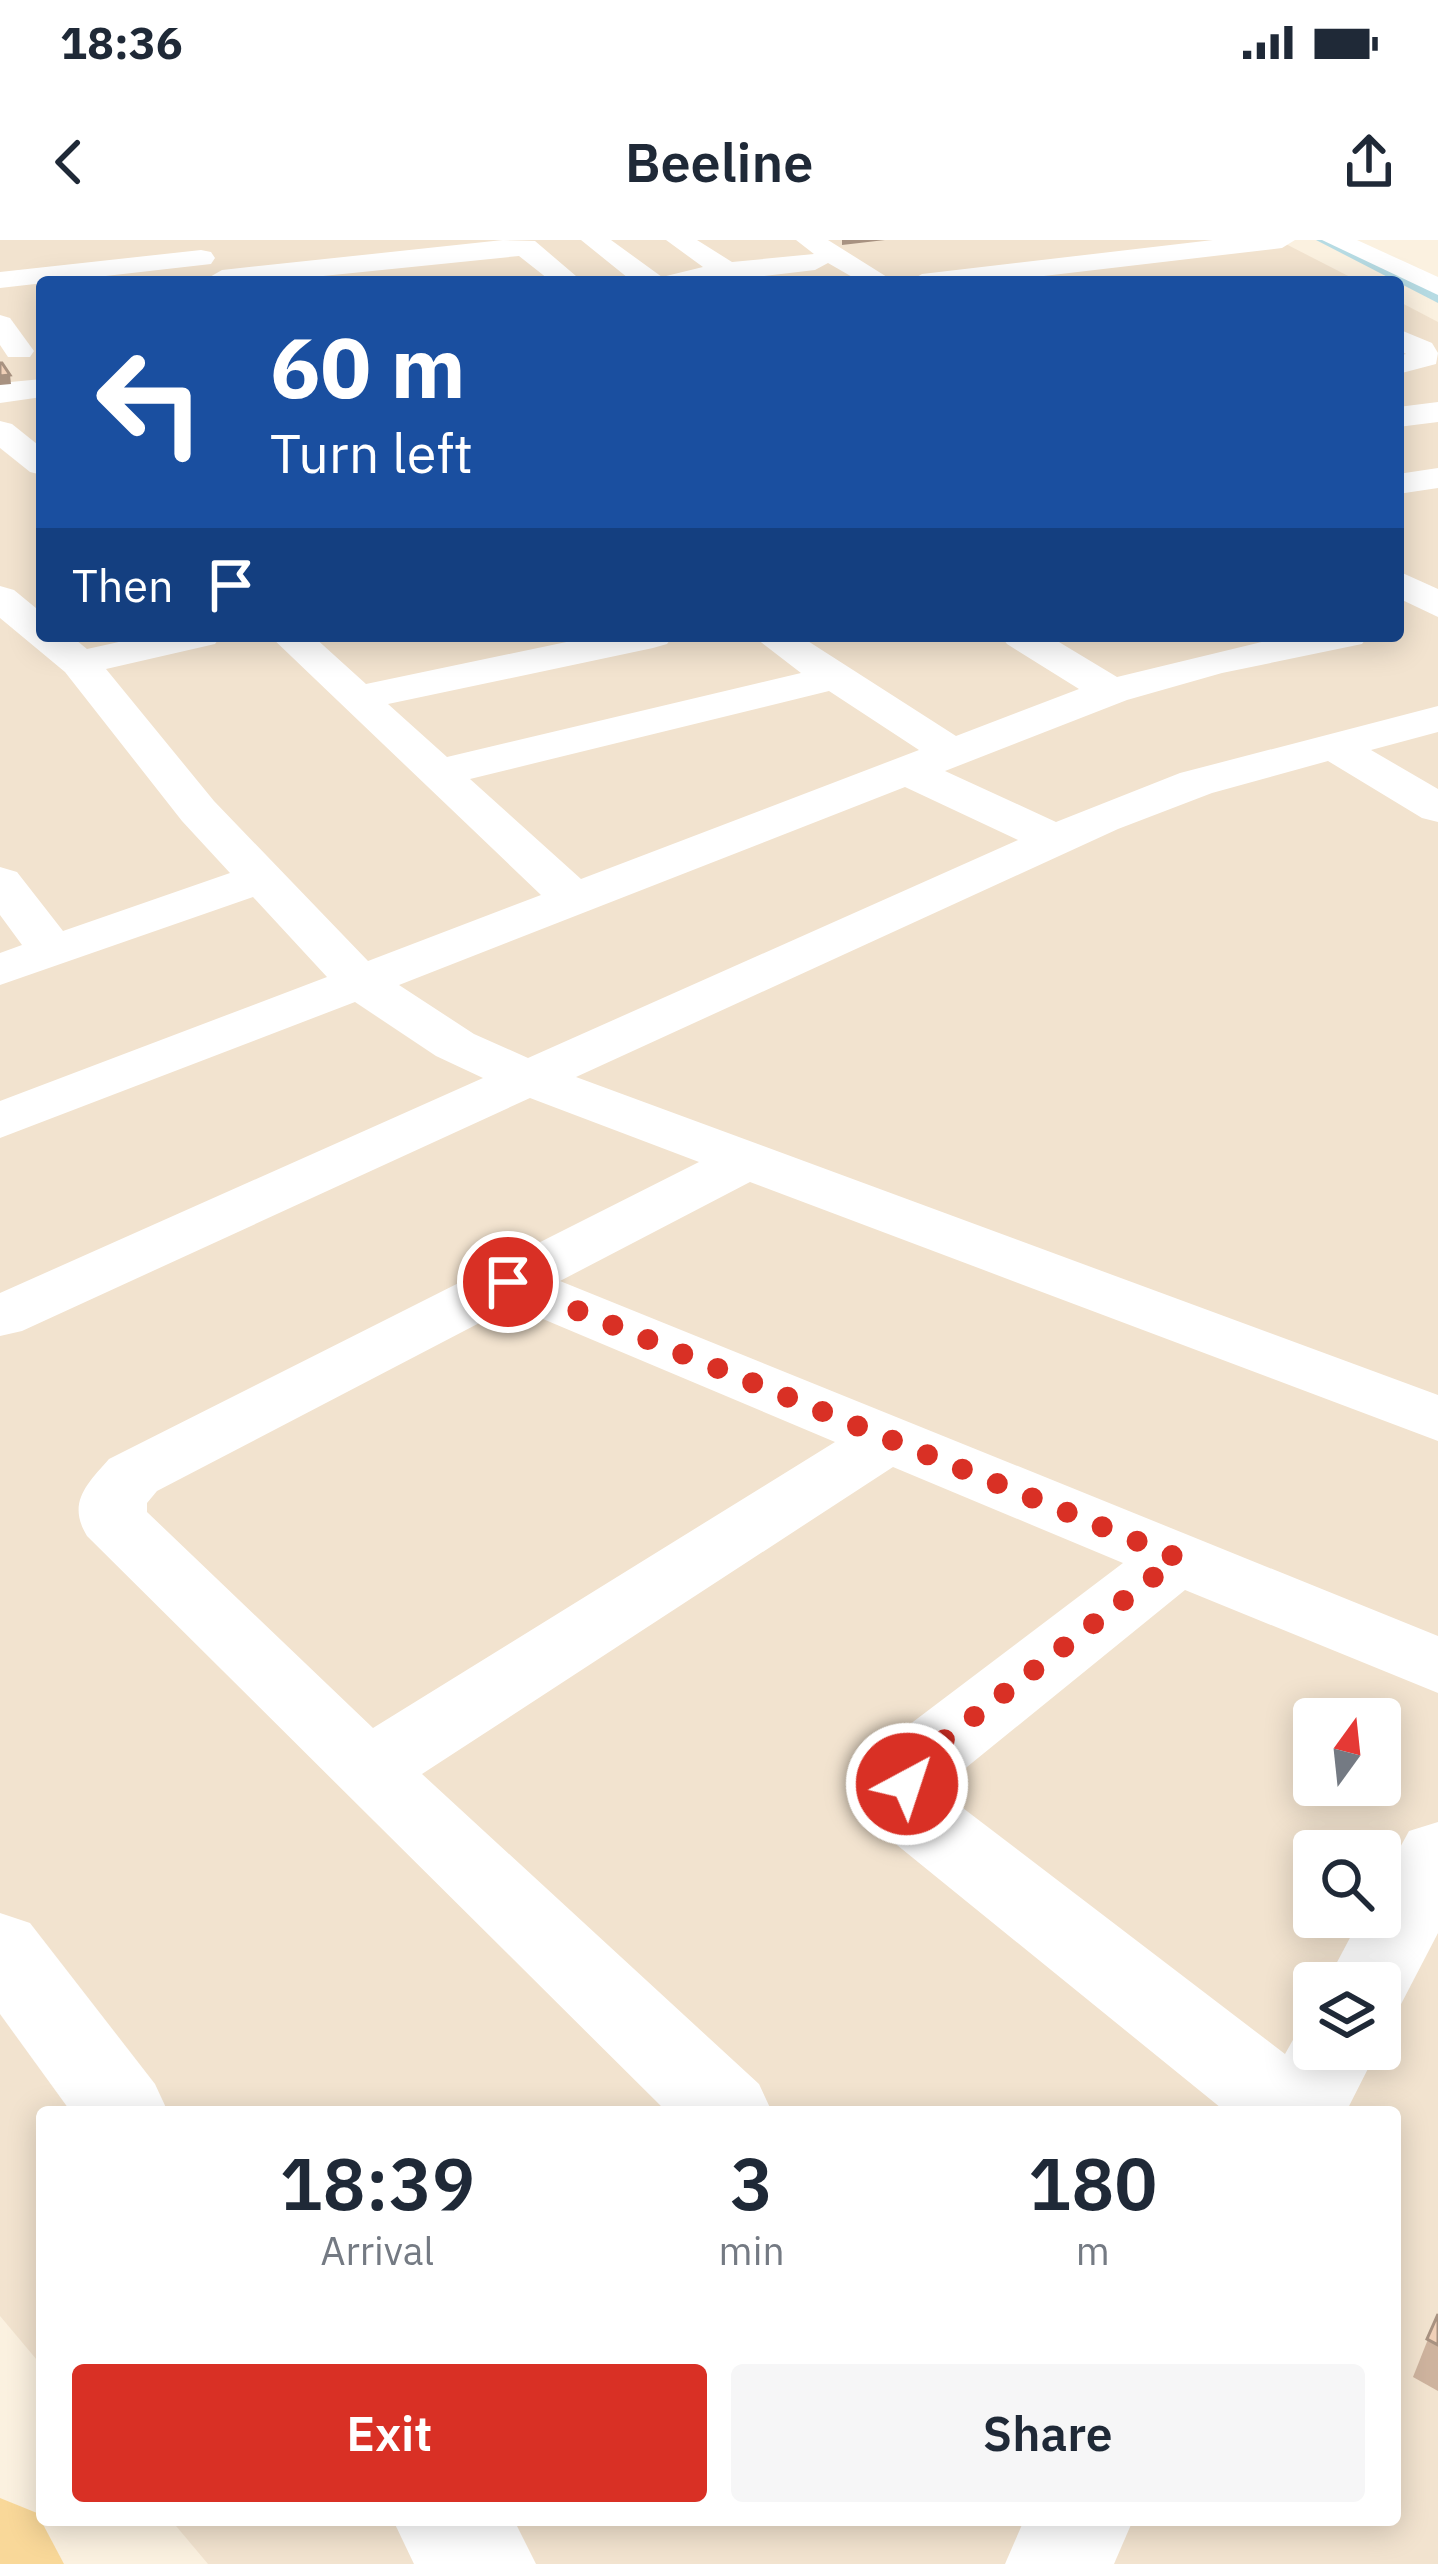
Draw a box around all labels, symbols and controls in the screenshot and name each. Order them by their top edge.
text: 18:36 [60,13,183,71]
text: Beeline [625,127,813,197]
icon: back [36,129,102,195]
icon: share [1336,129,1402,195]
text: 60 m [270,312,466,421]
icon: left [72,324,228,480]
text: Turn left [270,418,473,488]
icon: arrive [198,552,264,618]
text: Then [72,556,174,614]
pin [457,1231,559,1333]
icon: arrive [475,1249,541,1315]
north arrow [1293,1698,1401,1806]
map controls [1293,1698,1401,2070]
position arrow [844,1721,970,1847]
button: search [1293,1830,1401,1938]
button: layers [1293,1962,1401,2070]
text: 18:39 [279,2136,475,2230]
text: 3 [730,2136,773,2230]
text: 180 [1028,2136,1158,2230]
text: Arrival [320,2225,434,2276]
text: min [719,2225,785,2276]
text: m [1076,2225,1110,2276]
button: Exit [72,2364,707,2502]
button: Share [731,2364,1365,2502]

